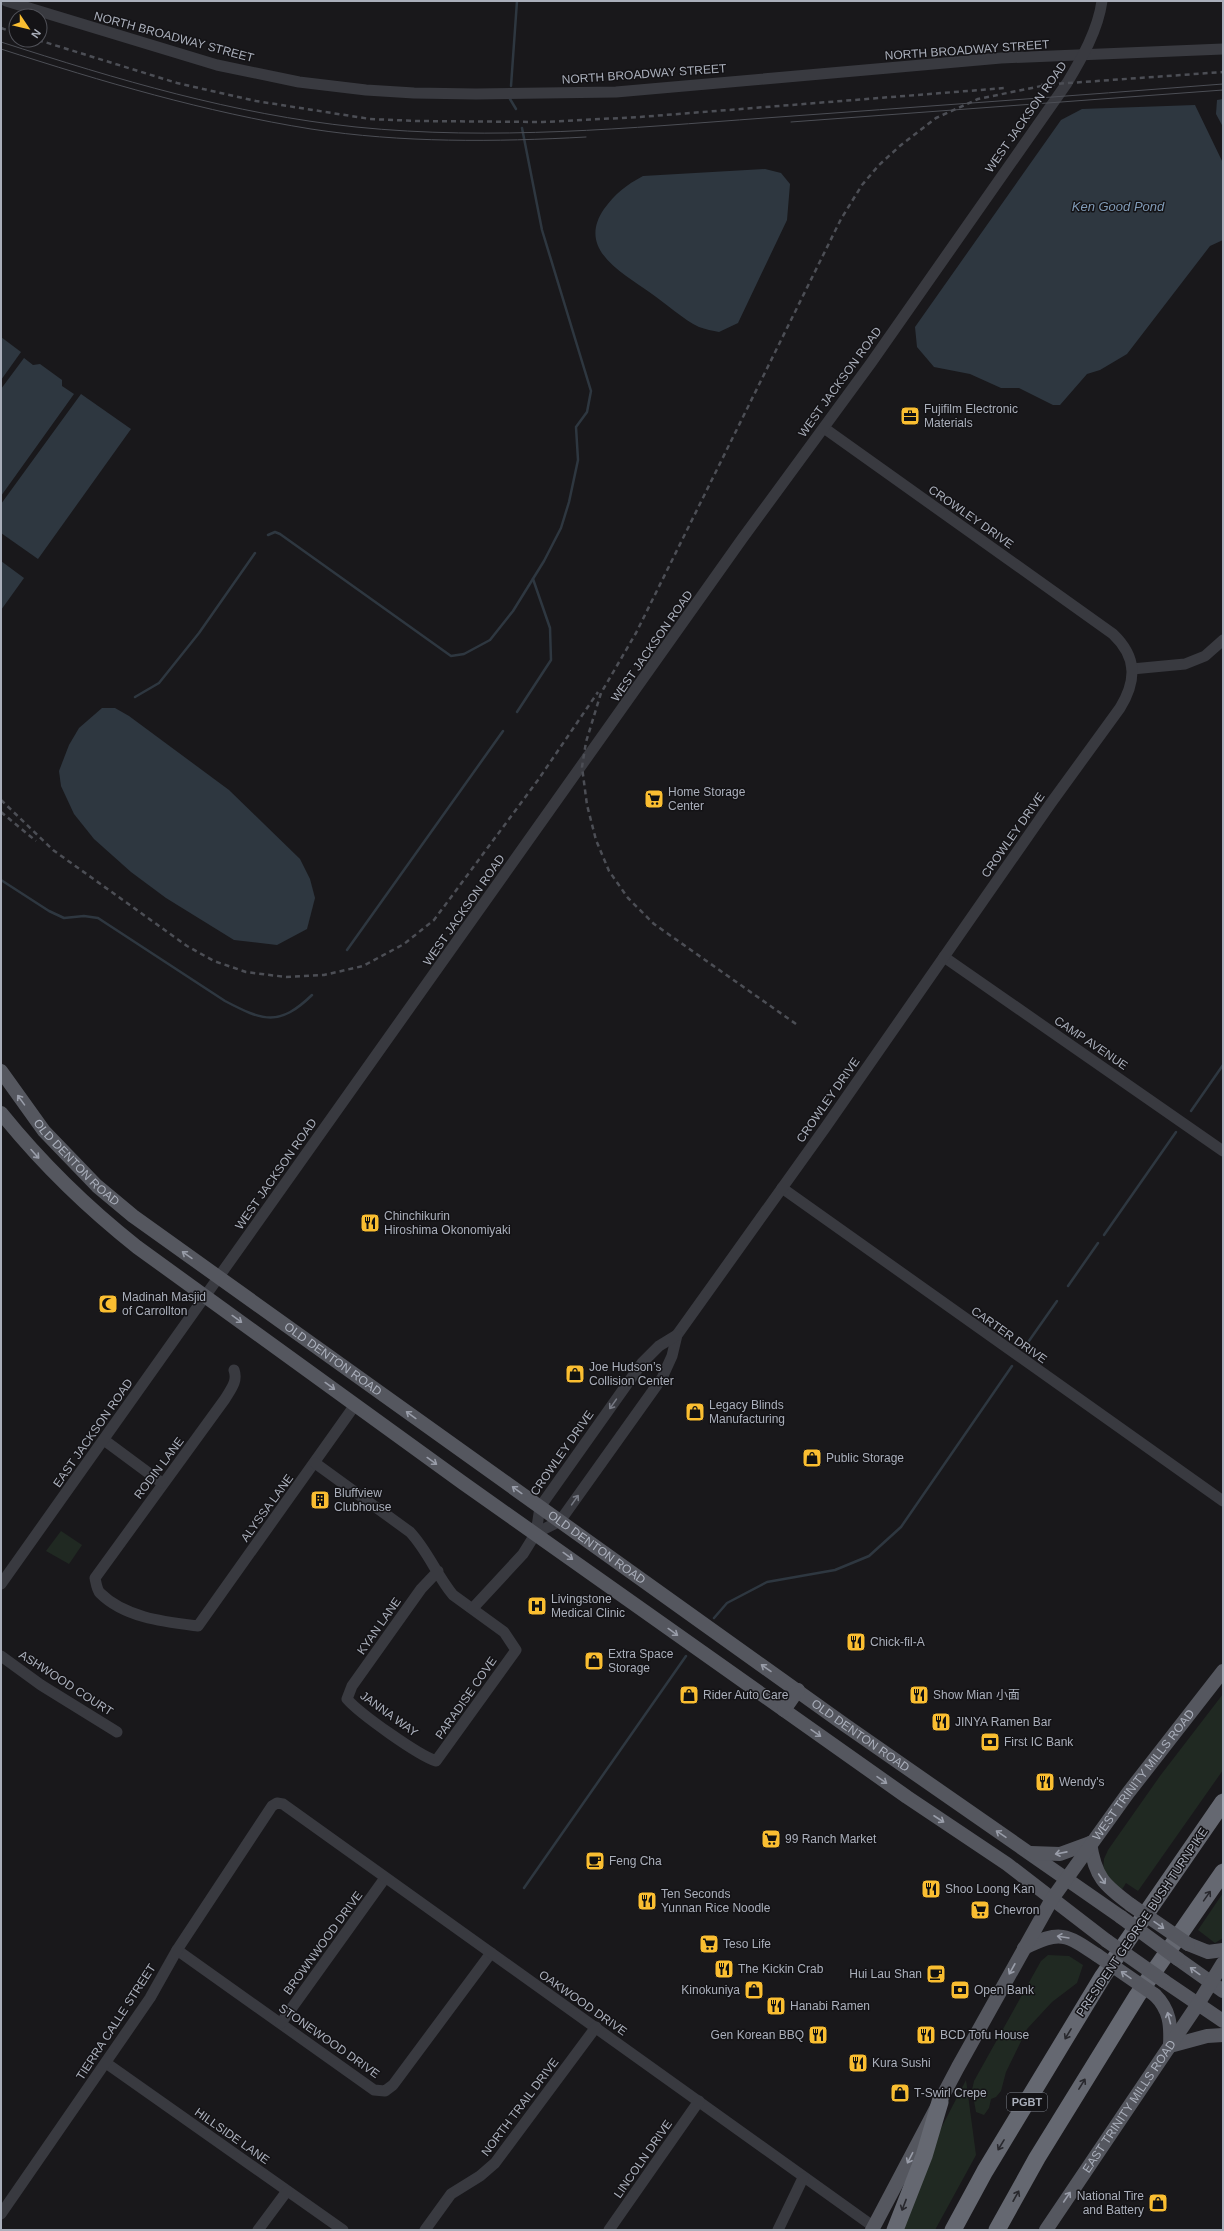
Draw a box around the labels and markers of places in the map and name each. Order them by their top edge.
place label: Fujifilm Electronic Materials [924,402,1018,430]
office icon: Fujifilm Electronic Materials [899,405,921,427]
place label: Home Storage Center [668,785,746,813]
supermarket icon: Home Storage Center [643,788,665,810]
place label: Chinchikurin Hiroshima Okonomiyaki [384,1209,511,1237]
restaurant icon: Chinchikurin Hiroshima Okonomiyaki [359,1212,381,1234]
place label: Madinah Masjid of Carrollton [122,1290,206,1318]
mosque icon: Madinah Masjid of Carrollton [97,1293,119,1315]
place label: Joe Hudson’s Collision Center [589,1360,674,1388]
shop icon: Joe Hudson’s Collision Center [564,1363,586,1385]
place label: Legacy Blinds Manufacturing [709,1398,785,1426]
shop icon: Legacy Blinds Manufacturing [684,1401,706,1423]
shop icon: Public Storage [801,1447,823,1469]
place label: Public Storage [826,1451,904,1465]
place label: Bluffview Clubhouse [334,1486,392,1514]
building icon: Bluffview Clubhouse [309,1489,331,1511]
place label: Livingstone Medical Clinic [551,1592,625,1620]
hospital icon: Livingstone Medical Clinic [526,1595,548,1617]
restaurant icon: Chick-fil-A [845,1631,867,1653]
place label: Chick-fil-A [870,1635,925,1649]
place label: Extra Space Storage [608,1647,674,1675]
shop icon: Extra Space Storage [583,1650,605,1672]
shop icon: Rider Auto Care [678,1684,700,1706]
restaurant icon: Show Mian 小面 [908,1684,930,1706]
place label: Rider Auto Care [703,1688,789,1702]
place label: Show Mian 小面 [933,1688,1020,1702]
restaurant icon: JINYA Ramen Bar [930,1711,952,1733]
place label: JINYA Ramen Bar [955,1715,1051,1729]
bank icon: First IC Bank [979,1731,1001,1753]
place label: First IC Bank [1004,1735,1074,1749]
restaurant icon: Wendy's [1034,1771,1056,1793]
place label: Wendy's [1059,1775,1104,1789]
supermarket icon: 99 Ranch Market [760,1828,782,1850]
place label: 99 Ranch Market [785,1832,877,1846]
cafe icon: Feng Cha [584,1850,606,1872]
place label: Feng Cha [609,1854,662,1868]
restaurant icon: Shoo Loong Kan [920,1878,942,1900]
place label: Shoo Loong Kan [945,1882,1034,1896]
place label: Ten Seconds Yunnan Rice Noodle [661,1887,771,1915]
restaurant icon: Ten Seconds Yunnan Rice Noodle [636,1890,658,1912]
supermarket icon: Chevron [969,1899,991,1921]
place label: Chevron [994,1903,1039,1917]
supermarket icon: Teso Life [698,1933,720,1955]
place label: Teso Life [723,1937,771,1951]
restaurant icon: The Kickin Crab [713,1958,735,1980]
place label: The Kickin Crab [738,1962,824,1976]
cafe icon: Hui Lau Shan [925,1963,947,1985]
place label: Hui Lau Shan [849,1967,922,1981]
shop icon: Kinokuniya [743,1979,765,2001]
bank icon: Open Bank [949,1979,971,2001]
place label: Kinokuniya [681,1983,740,1997]
place label: Open Bank [974,1983,1035,1997]
restaurant icon: Hanabi Ramen [765,1995,787,2017]
place label: Hanabi Ramen [790,1999,870,2013]
restaurant icon: Gen Korean BBQ [807,2024,829,2046]
restaurant icon: BCD Tofu House [915,2024,937,2046]
place label: Gen Korean BBQ [711,2028,804,2042]
place label: BCD Tofu House [940,2028,1029,2042]
restaurant icon: Kura Sushi [847,2052,869,2074]
place label: Kura Sushi [872,2056,931,2070]
shop icon: T-Swirl Crepe [889,2082,911,2104]
place label: T-Swirl Crepe [914,2086,987,2100]
place label: National Tire and Battery [1077,2189,1144,2217]
shop icon: National Tire and Battery [1147,2192,1169,2214]

